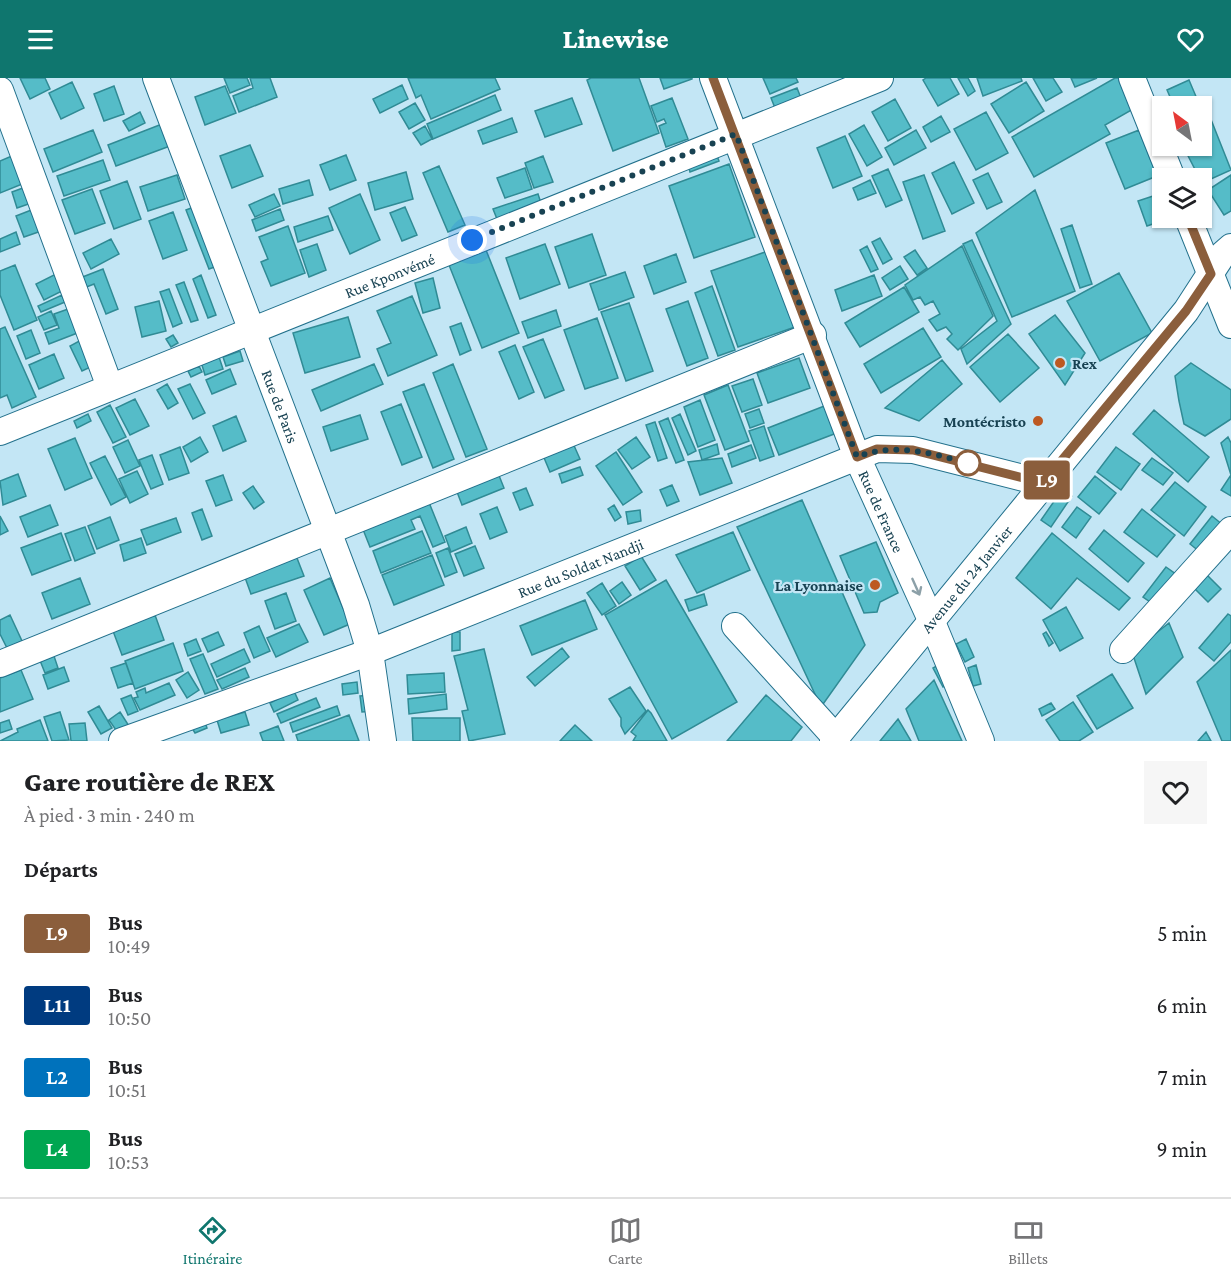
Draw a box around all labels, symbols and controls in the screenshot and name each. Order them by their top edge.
icon: menu [24,23,57,56]
icon: heart [1174,23,1207,56]
text: Linewise [562,24,669,54]
north arrow [1152,96,1212,156]
map controls [1152,96,1212,228]
button: layers [1152,168,1212,228]
your location [457,225,487,255]
street label: Rue Kponvémé [342,250,437,301]
place label: Rex [1072,355,1098,372]
marker: Rex [1053,356,1067,370]
street label: Rue de Paris [258,367,302,445]
place label: Montécristo [943,413,1026,430]
marker: Montécristo [1031,414,1045,428]
unlabelled marker [955,450,981,476]
line badge: L9 [1020,460,1074,500]
street label: Rue de France [855,468,907,555]
text: L9 [1036,468,1058,492]
street label: Avenue du 24 Janvier [918,522,1016,636]
street label: Rue du Soldat Nandji [515,536,646,601]
place label: La Lyonnaise [775,577,864,594]
one-way arrow [911,577,922,595]
marker: La Lyonnaise [868,578,882,592]
button: heart [1144,761,1207,824]
text: Gare routière de REX [24,766,275,797]
text: À pied · 3 min · 240 m [24,804,195,826]
text: Départs [24,857,98,882]
text: Bus [108,910,142,935]
text: L9 [46,921,68,945]
text: 5 min [1157,921,1207,946]
text: 10:49 [108,935,151,957]
text: Bus [108,982,142,1007]
text: L11 [43,993,71,1017]
text: 6 min [1156,993,1207,1018]
text: 10:50 [108,1007,151,1029]
text: Bus [108,1054,142,1079]
text: L2 [46,1065,68,1089]
text: 7 min [1157,1065,1207,1090]
text: 10:51 [108,1079,147,1101]
text: Bus [108,1126,142,1151]
text: L4 [46,1137,68,1161]
text: 9 min [1156,1137,1207,1162]
text: 10:53 [108,1151,149,1173]
tab: Itinéraire [183,1214,242,1267]
tab: Carte [608,1214,643,1267]
tab: Billets [1008,1214,1048,1267]

